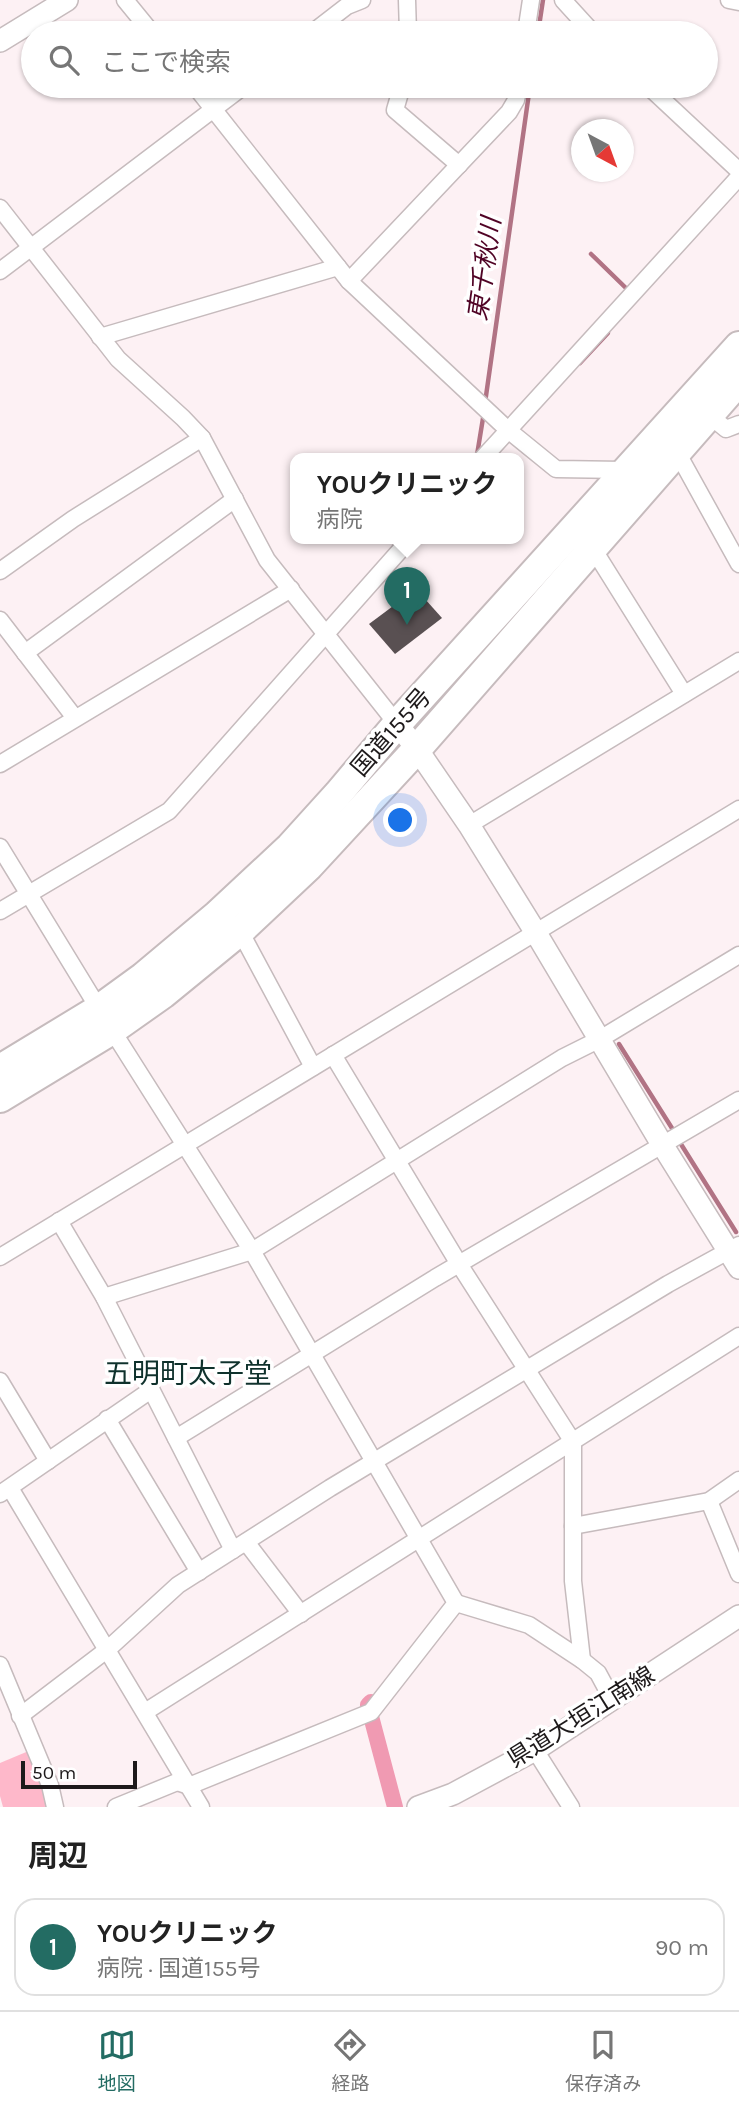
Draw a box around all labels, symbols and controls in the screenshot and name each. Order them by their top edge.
search box [21,21,718,98]
icon: search [45,41,83,79]
text: ここで検索 [101,47,231,78]
north arrow [571,119,634,182]
water label: 東千秋川 [462,212,507,323]
popup [290,453,524,544]
text: YOUクリニック [317,469,497,500]
text: 病院 [317,506,363,533]
pin: 1 [384,567,430,625]
street label: 国道155号 [345,682,437,782]
your location [383,803,417,837]
district label: 五明町太子堂 [104,1357,272,1390]
street label: 県道大垣江南線 [502,1661,660,1773]
scale bar [21,1758,136,1790]
text: 50 m [32,1762,76,1784]
text: 周辺 [28,1838,88,1874]
text: YOUクリニック [97,1918,277,1949]
text: 1 [49,1934,57,1961]
text: 90 m [655,1934,709,1961]
text: 病院 · 国道155号 [97,1955,261,1982]
tab: 地図 [98,2026,136,2095]
tab: 経路 [331,2026,369,2095]
tab: 保存済み [565,2026,641,2095]

